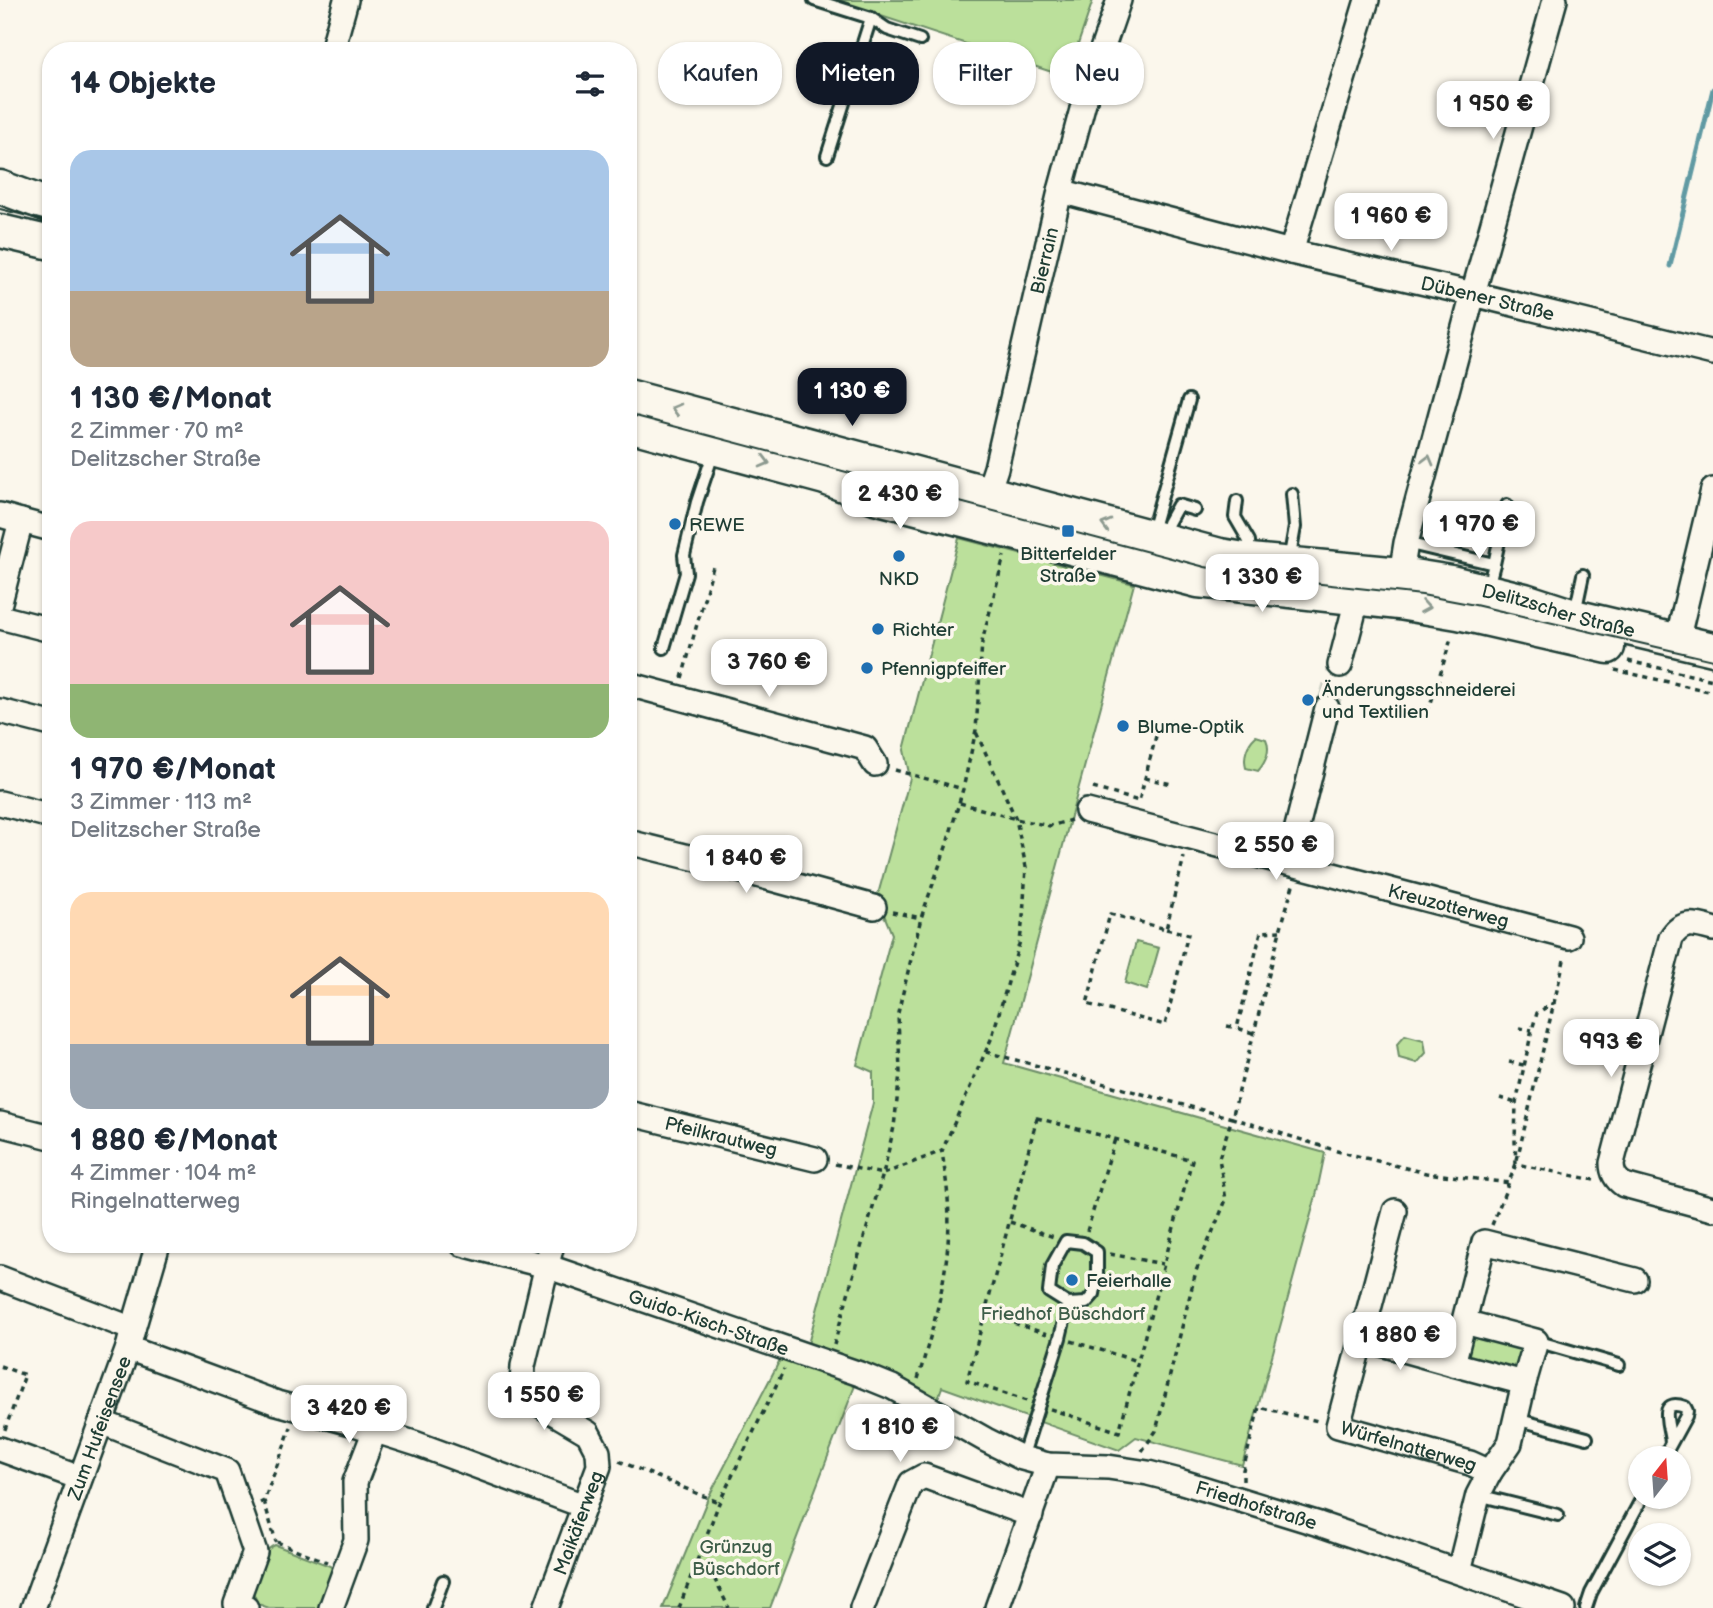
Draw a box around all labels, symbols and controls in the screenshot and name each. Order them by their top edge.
chip: Kaufen [658,42,782,105]
chip: Mieten [796,42,919,105]
chip: Filter [933,42,1036,105]
chip: Neu [1050,42,1144,105]
icon: filters [571,65,609,103]
text: 14 Objekte [70,66,216,102]
pin: 1 950 € [1428,82,1558,141]
text: 1 950 € [1453,90,1533,118]
pin: 1 960 € [1326,194,1456,253]
icon: home [277,196,403,322]
text: 1 960 € [1350,202,1432,230]
street label: Bierrain [1027,225,1064,297]
street label: Dübener Straße [1418,272,1557,327]
pin: 1 130 € [787,368,917,428]
text: 1 130 € [814,377,890,405]
text: 1 130 €/Monat [70,381,272,417]
one-way arrow [670,403,682,417]
text: 2 Zimmer · 70 m² [70,417,244,445]
text: Delitzscher Straße [70,445,261,473]
one-way arrow [759,454,771,468]
one-way arrow [1420,455,1435,467]
pin: 2 430 € [835,472,965,531]
text: 2 430 € [858,480,942,508]
pin: 1 970 € [1414,502,1544,561]
text: 1 970 € [1439,510,1519,538]
place label: REWE [689,514,745,537]
marker: REWE [667,516,683,532]
one-way arrow [1100,518,1112,533]
marker: Bitterfelder Straße [1060,523,1076,539]
place label: Bitterfelder Straße [1020,543,1117,588]
marker: NKD [891,548,907,564]
pin: 1 330 € [1197,554,1327,614]
text: 1 330 € [1222,563,1302,591]
icon: home [277,567,403,693]
place label: NKD [879,568,919,591]
street label: Delitzscher Straße [1479,580,1637,643]
one-way arrow [1419,599,1431,614]
place label: Richter [892,619,955,642]
marker: Richter [870,621,886,637]
pin: 3 760 € [704,640,834,699]
text: 3 760 € [727,648,811,676]
place label: Pfennigpfeiffer [881,658,1007,681]
marker: Pfennigpfeiffer [859,660,875,676]
place label: Änderungsschneiderei und Textilien [1322,679,1516,724]
marker: Änderungsschneiderei und Textilien [1300,692,1316,708]
place label: Blume-Optik [1137,716,1244,739]
marker: Blume-Optik [1115,718,1131,734]
text: 1 970 €/Monat [70,752,276,788]
text: 3 Zimmer · 113 m² [70,788,252,816]
text: Delitzscher Straße [70,816,261,844]
pin: 2 550 € [1211,822,1341,882]
text: 2 550 € [1234,831,1318,859]
pin: 1 840 € [681,836,811,895]
text: 1 840 € [705,844,787,872]
street label: Kreuzotterweg [1385,880,1511,934]
icon: home [277,938,403,1064]
pin: 993 € [1562,1020,1660,1079]
text: 993 € [1579,1028,1643,1056]
street label: Pfeilkrautweg [662,1112,779,1162]
text: 1 880 €/Monat [70,1123,277,1159]
text: 4 Zimmer · 104 m² [70,1159,256,1187]
text: Ringelnatterweg [70,1187,240,1215]
place label: Feierhalle [1086,1270,1171,1293]
marker: Feierhalle [1064,1272,1080,1288]
street label: Guido-Kisch-Straße [625,1285,792,1362]
park label: Friedhof Büschdorf [980,1303,1146,1326]
pin: 1 880 € [1335,1312,1465,1372]
text: 1 880 € [1359,1321,1441,1349]
street label: Zum Hufeisensee [63,1353,137,1504]
pin: 1 550 € [479,1372,609,1432]
text: 1 550 € [504,1381,584,1409]
pin: 3 420 € [284,1386,414,1445]
text: 3 420 € [307,1394,391,1422]
pin: 1 810 € [835,1404,965,1464]
text: 1 810 € [861,1413,939,1441]
street label: Würfelnatterweg [1338,1417,1480,1478]
north arrow [1628,1446,1690,1508]
map controls [1628,1446,1691,1586]
street label: Maikäferweg [549,1468,609,1579]
street label: Friedhofstraße [1192,1477,1319,1536]
button: layers [1628,1523,1691,1586]
park label: Grünzug Büschdorf [692,1536,780,1581]

